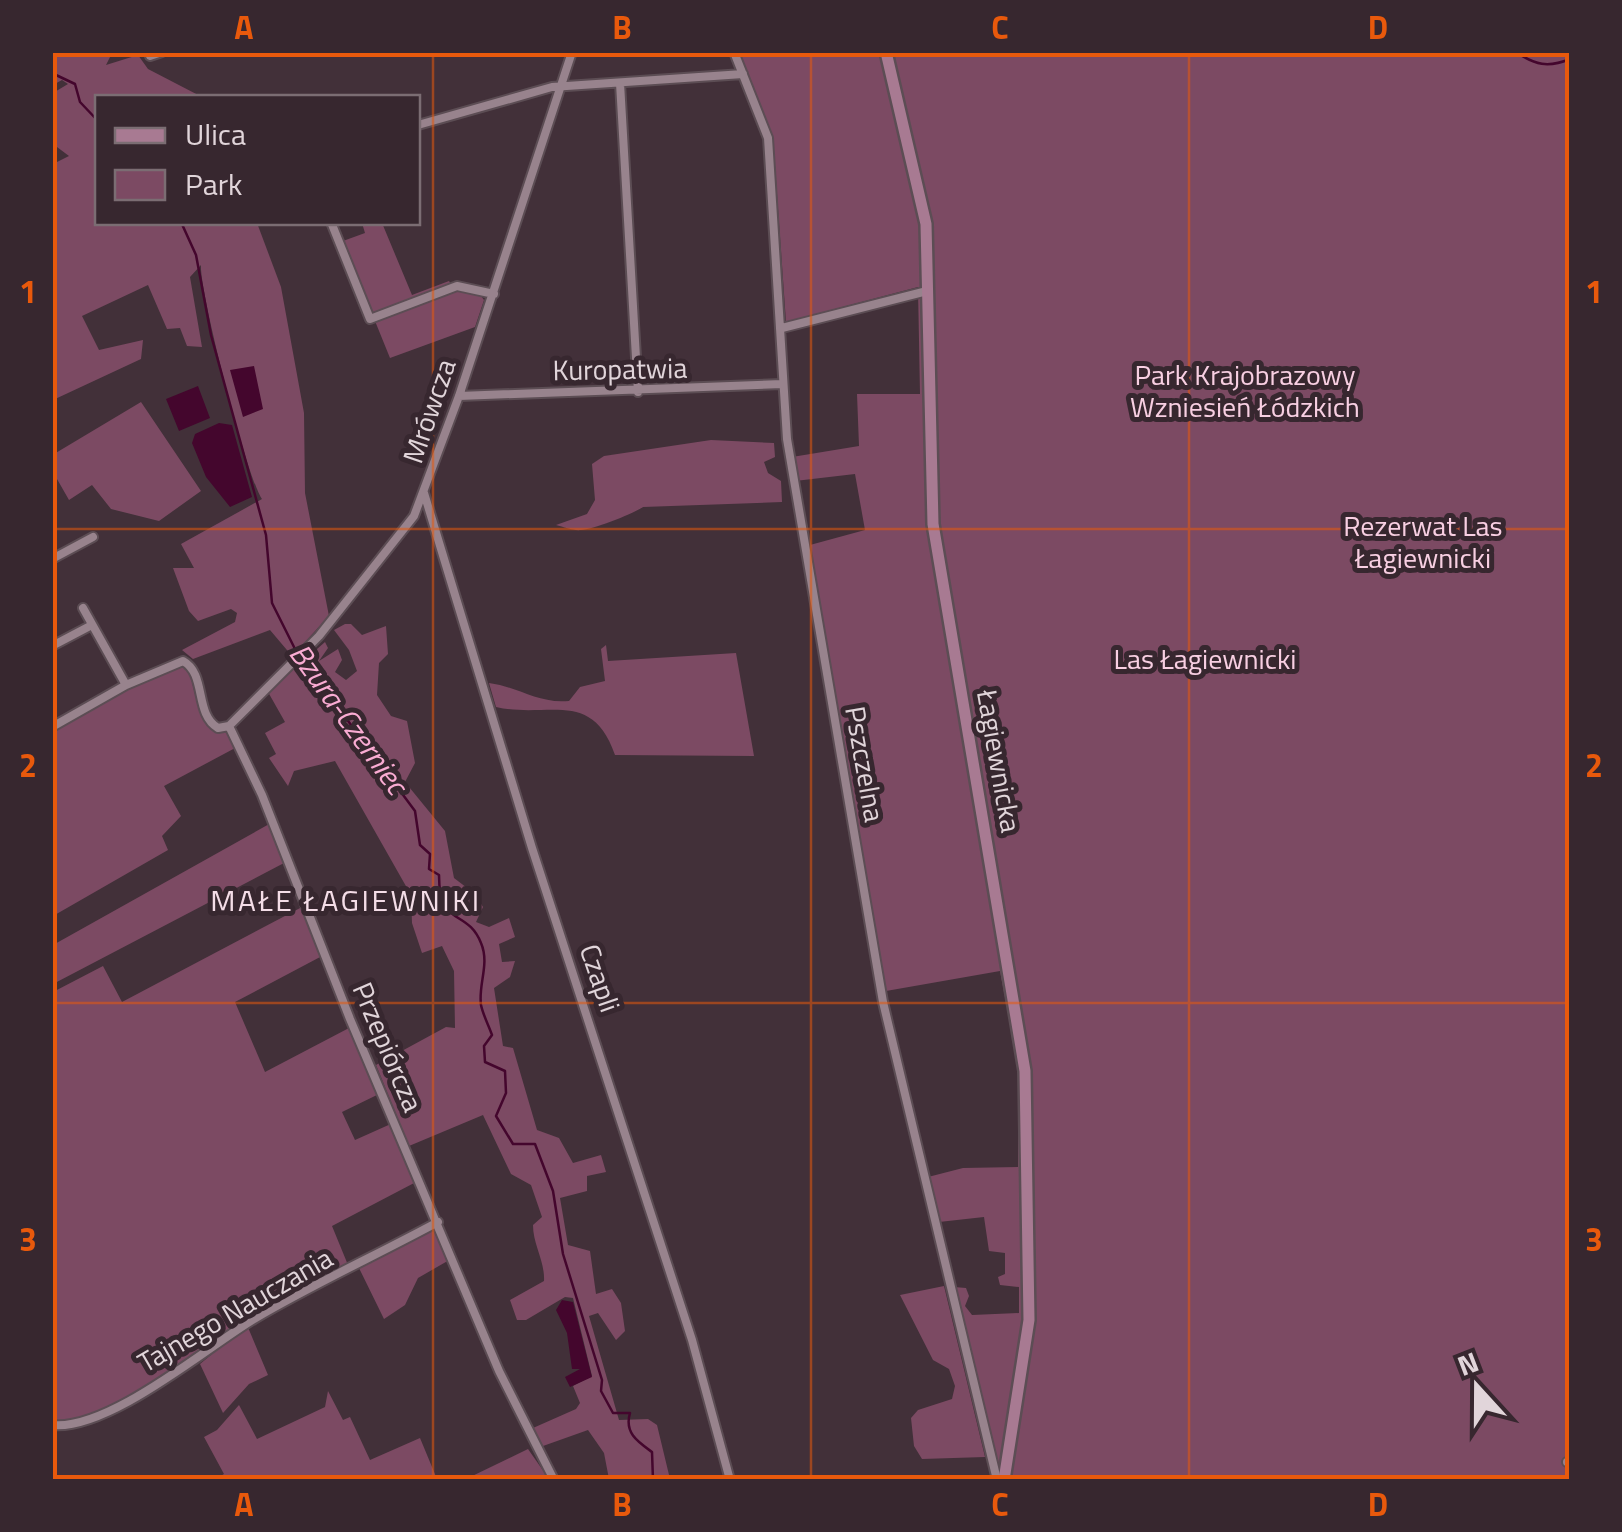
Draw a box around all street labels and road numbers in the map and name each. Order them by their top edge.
street label: Kuropatwia [552,346,688,391]
street label: Mrówcza [391,353,466,469]
street label: Łagiewnicka [966,685,1033,836]
street label: Pszczelna [834,703,897,825]
street label: Czapli [569,938,632,1018]
street label: Przepiórcza [342,975,435,1118]
street label: Tajnego Nauczania [129,1236,340,1383]

